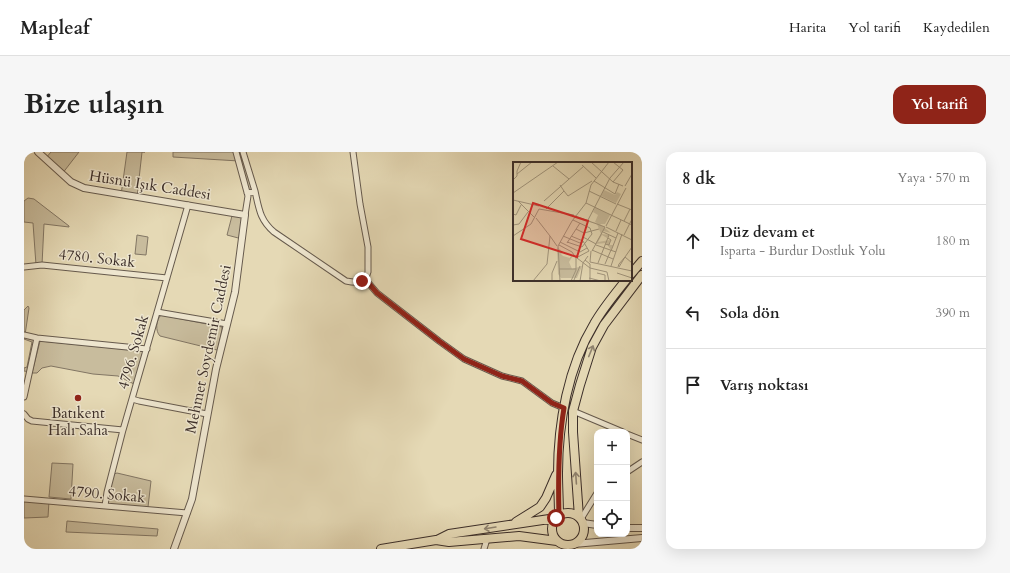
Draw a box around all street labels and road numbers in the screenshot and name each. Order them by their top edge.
street label: Hüsnü Işık Caddesi [88,166,212,204]
street label: 4780. Sokak [58,244,136,272]
street label: Mehmet Soydemir Caddesi [180,263,236,435]
street label: 4796. Sokak [113,312,153,392]
street label: 4790. Sokak [68,481,146,507]

